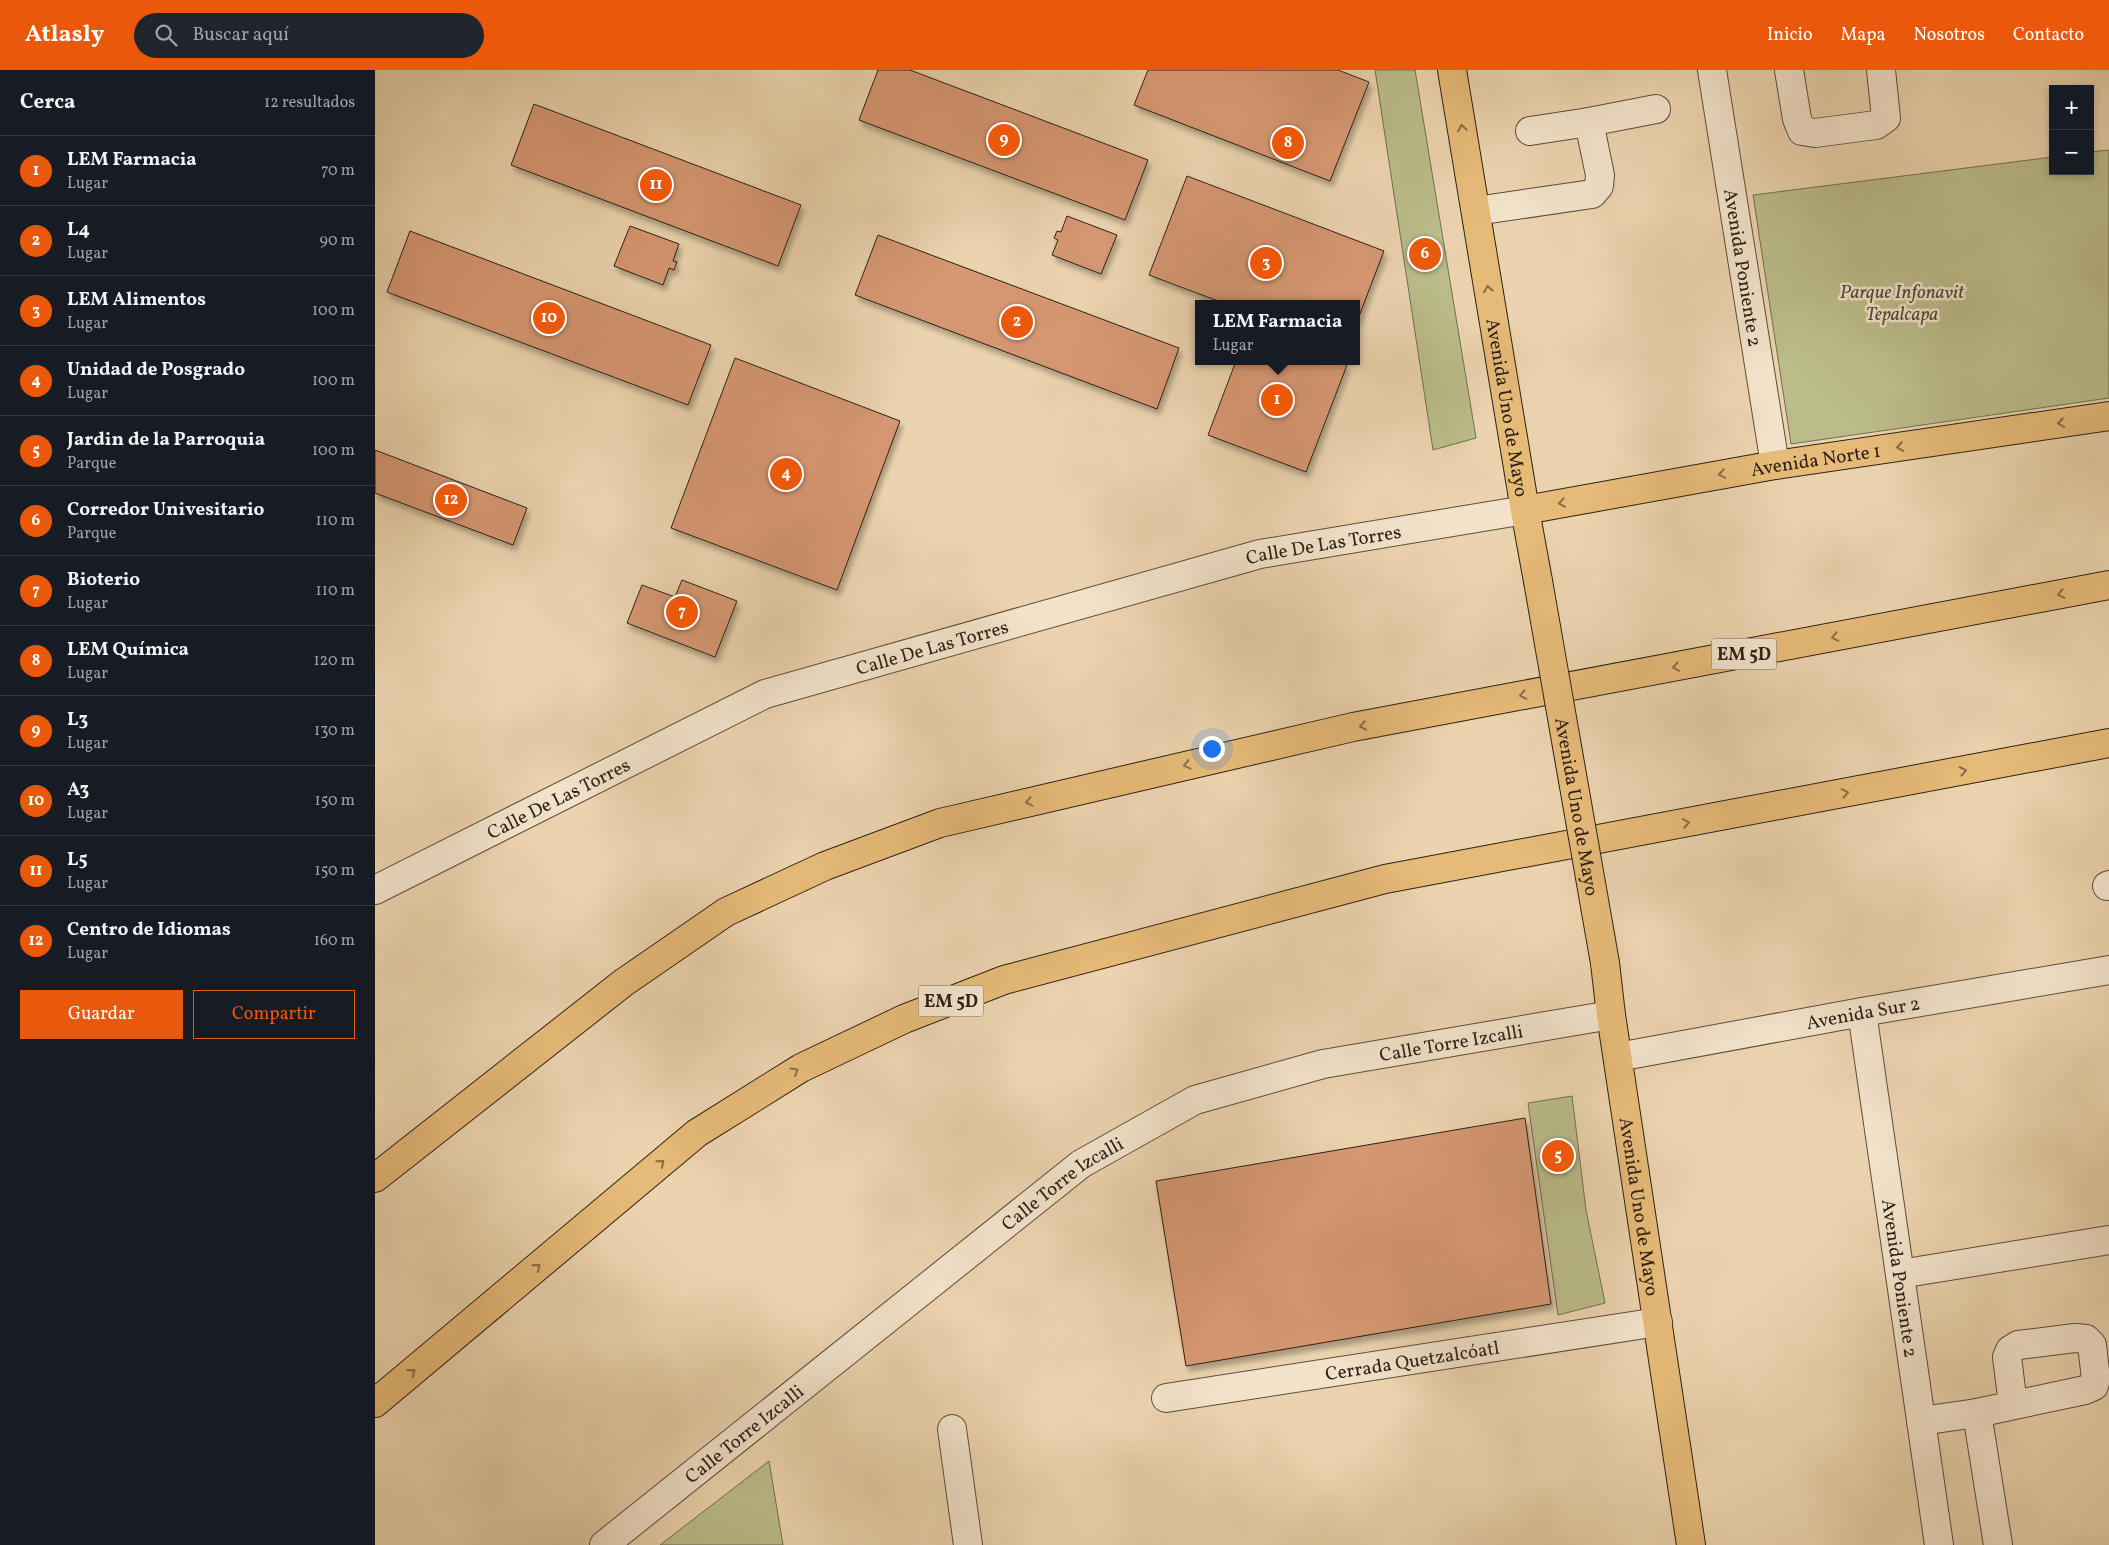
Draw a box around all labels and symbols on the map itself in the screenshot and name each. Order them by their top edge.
pin: 9 [988,121,1020,159]
pin: 8 [1272,124,1304,162]
one-way arrow [1457,124,1468,132]
pin: 11 [640,166,672,204]
street label: Avenida Poniente 2 [1716,187,1767,349]
pin: 6 [1409,235,1441,273]
pin: 3 [1250,244,1282,282]
park label: Parque Infonavit Tepalcapa [1840,280,1965,328]
one-way arrow [1484,284,1494,293]
pin: 10 [533,299,565,337]
pin: 2 [1001,303,1033,341]
street label: Avenida Uno de Mayo [1478,316,1534,499]
pin: 1 [1261,381,1293,419]
one-way arrow [2056,417,2064,428]
street label: Avenida Norte 1 [1749,439,1883,484]
one-way arrow [1896,441,1904,451]
pin: 4 [770,455,802,493]
one-way arrow [1718,469,1727,479]
pin: 12 [435,481,467,519]
one-way arrow [1558,497,1567,507]
street label: Calle De Las Torres [1243,520,1403,572]
one-way arrow [2057,589,2066,599]
pin: 7 [666,593,698,631]
street label: Calle De Las Torres [853,615,1012,683]
one-way arrow [1831,631,1840,641]
road number: EM 5D [1711,638,1777,670]
one-way arrow [1671,661,1680,671]
one-way arrow [1518,690,1527,700]
street label: Avenida Uno de Mayo [1547,716,1604,898]
one-way arrow [1359,720,1367,730]
your location [1199,736,1225,762]
street label: Calle De Las Torres [483,753,635,847]
one-way arrow [1183,760,1192,770]
one-way arrow [1959,766,1968,776]
one-way arrow [1841,788,1850,798]
one-way arrow [1025,796,1034,807]
one-way arrow [1681,818,1690,828]
road number: EM 5D [919,986,983,1016]
street label: Avenida Sur 2 [1804,991,1922,1037]
street label: Calle Torre Izcalli [1377,1019,1525,1069]
one-way arrow [790,1068,799,1078]
street label: Avenida Uno de Mayo [1612,1116,1664,1298]
street label: Calle Torre Izcalli [997,1132,1129,1238]
pin: 5 [1542,1137,1574,1175]
one-way arrow [655,1160,664,1168]
street label: Avenida Poniente 2 [1874,1198,1923,1360]
one-way arrow [531,1264,540,1273]
street label: Cerrada Quetzalcóatl [1323,1336,1502,1388]
one-way arrow [407,1369,416,1378]
street label: Calle Torre Izcalli [680,1379,810,1490]

